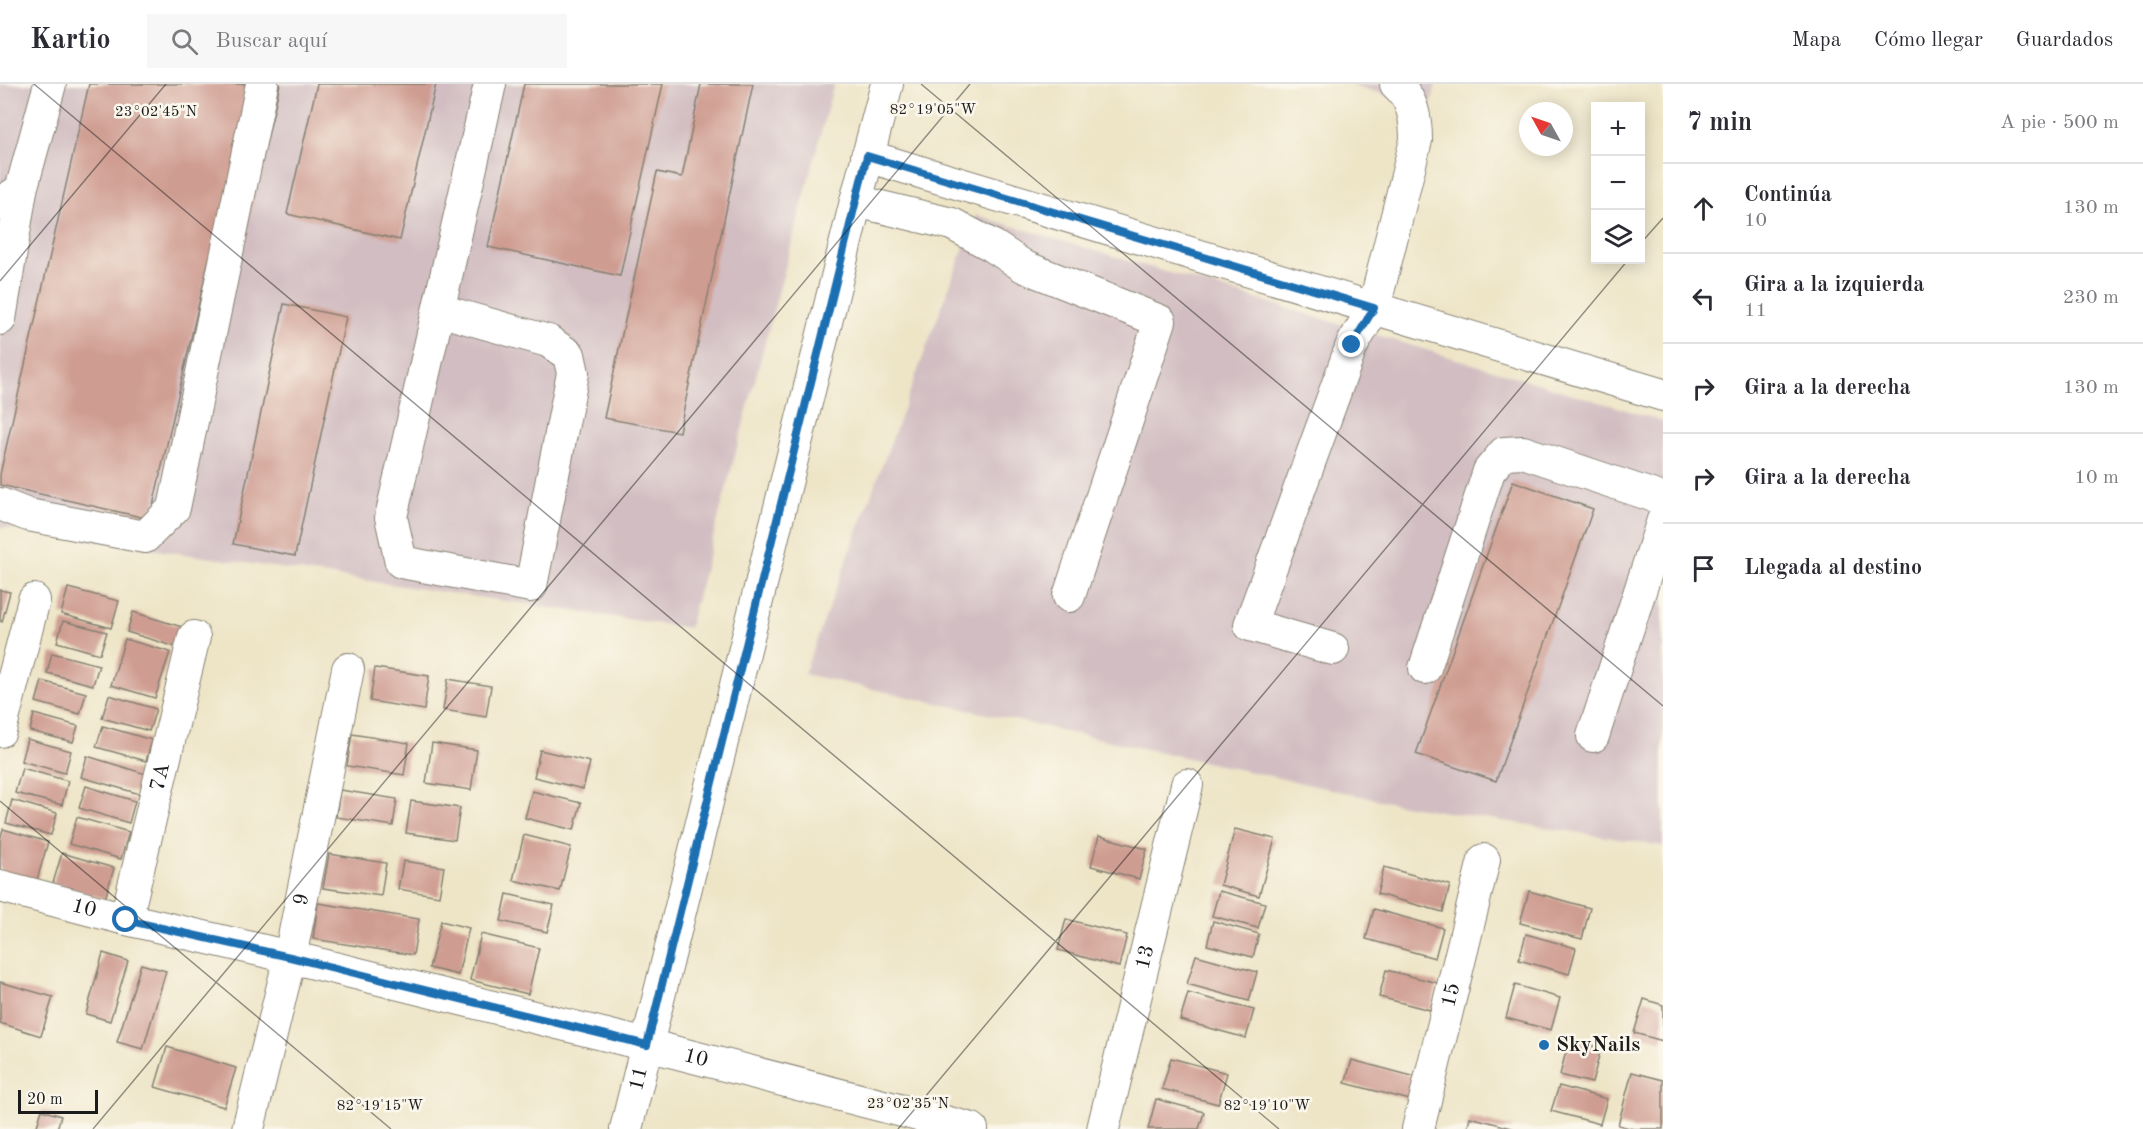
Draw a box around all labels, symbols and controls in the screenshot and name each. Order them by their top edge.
search box [147,14,567,68]
icon: search [168,25,201,58]
text: Kartio [30,27,111,55]
text: Buscar aquí [216,30,327,52]
text: Mapa [1792,30,1841,51]
text: Cómo llegar [1874,30,1983,51]
text: Guardados [2016,30,2113,51]
north arrow [1519,102,1573,156]
map controls [1591,102,1645,264]
button: + [1591,102,1645,156]
text: 82°19'05"W [890,103,976,118]
text: 23°02'45"N [115,105,197,120]
text: 7 min [1687,110,1752,136]
text: A pie · 500 m [2000,113,2119,133]
button: − [1591,156,1645,210]
text: Continúa [1744,184,1832,206]
icon: ahead [1687,192,1720,225]
text: 130 m [2063,198,2119,218]
button: layers [1591,210,1645,264]
text: 10 [1744,211,1767,231]
text: Gira a la izquierda [1744,274,1924,296]
icon: left [1687,282,1720,315]
text: 230 m [2063,288,2119,308]
text: 11 [1744,301,1767,321]
route end [1338,331,1364,357]
icon: right [1687,372,1720,405]
text: Gira a la derecha [1744,377,1911,399]
text: 130 m [2063,378,2119,398]
icon: right [1687,462,1720,495]
text: Gira a la derecha [1744,467,1911,489]
text: 10 m [2074,468,2119,488]
icon: arrive [1687,552,1720,585]
text: Llegada al destino [1744,557,1922,579]
street label: 7A [147,761,174,793]
street label: 9 [290,891,313,907]
street label: 10 [70,895,99,921]
route start [112,906,138,932]
street label: 13 [1132,943,1158,971]
street label: 15 [1438,981,1464,1009]
place label: SkyNails [1556,1035,1640,1056]
marker: SkyNails [1537,1038,1551,1052]
street label: 10 [682,1044,711,1071]
street label: 11 [625,1064,652,1093]
scale bar [18,1087,98,1114]
text: 20 m [27,1092,63,1108]
text: 23°02'35"N [867,1097,949,1112]
text: 82°19'15"W [337,1099,423,1114]
text: 82°19'10"W [1224,1099,1310,1114]

